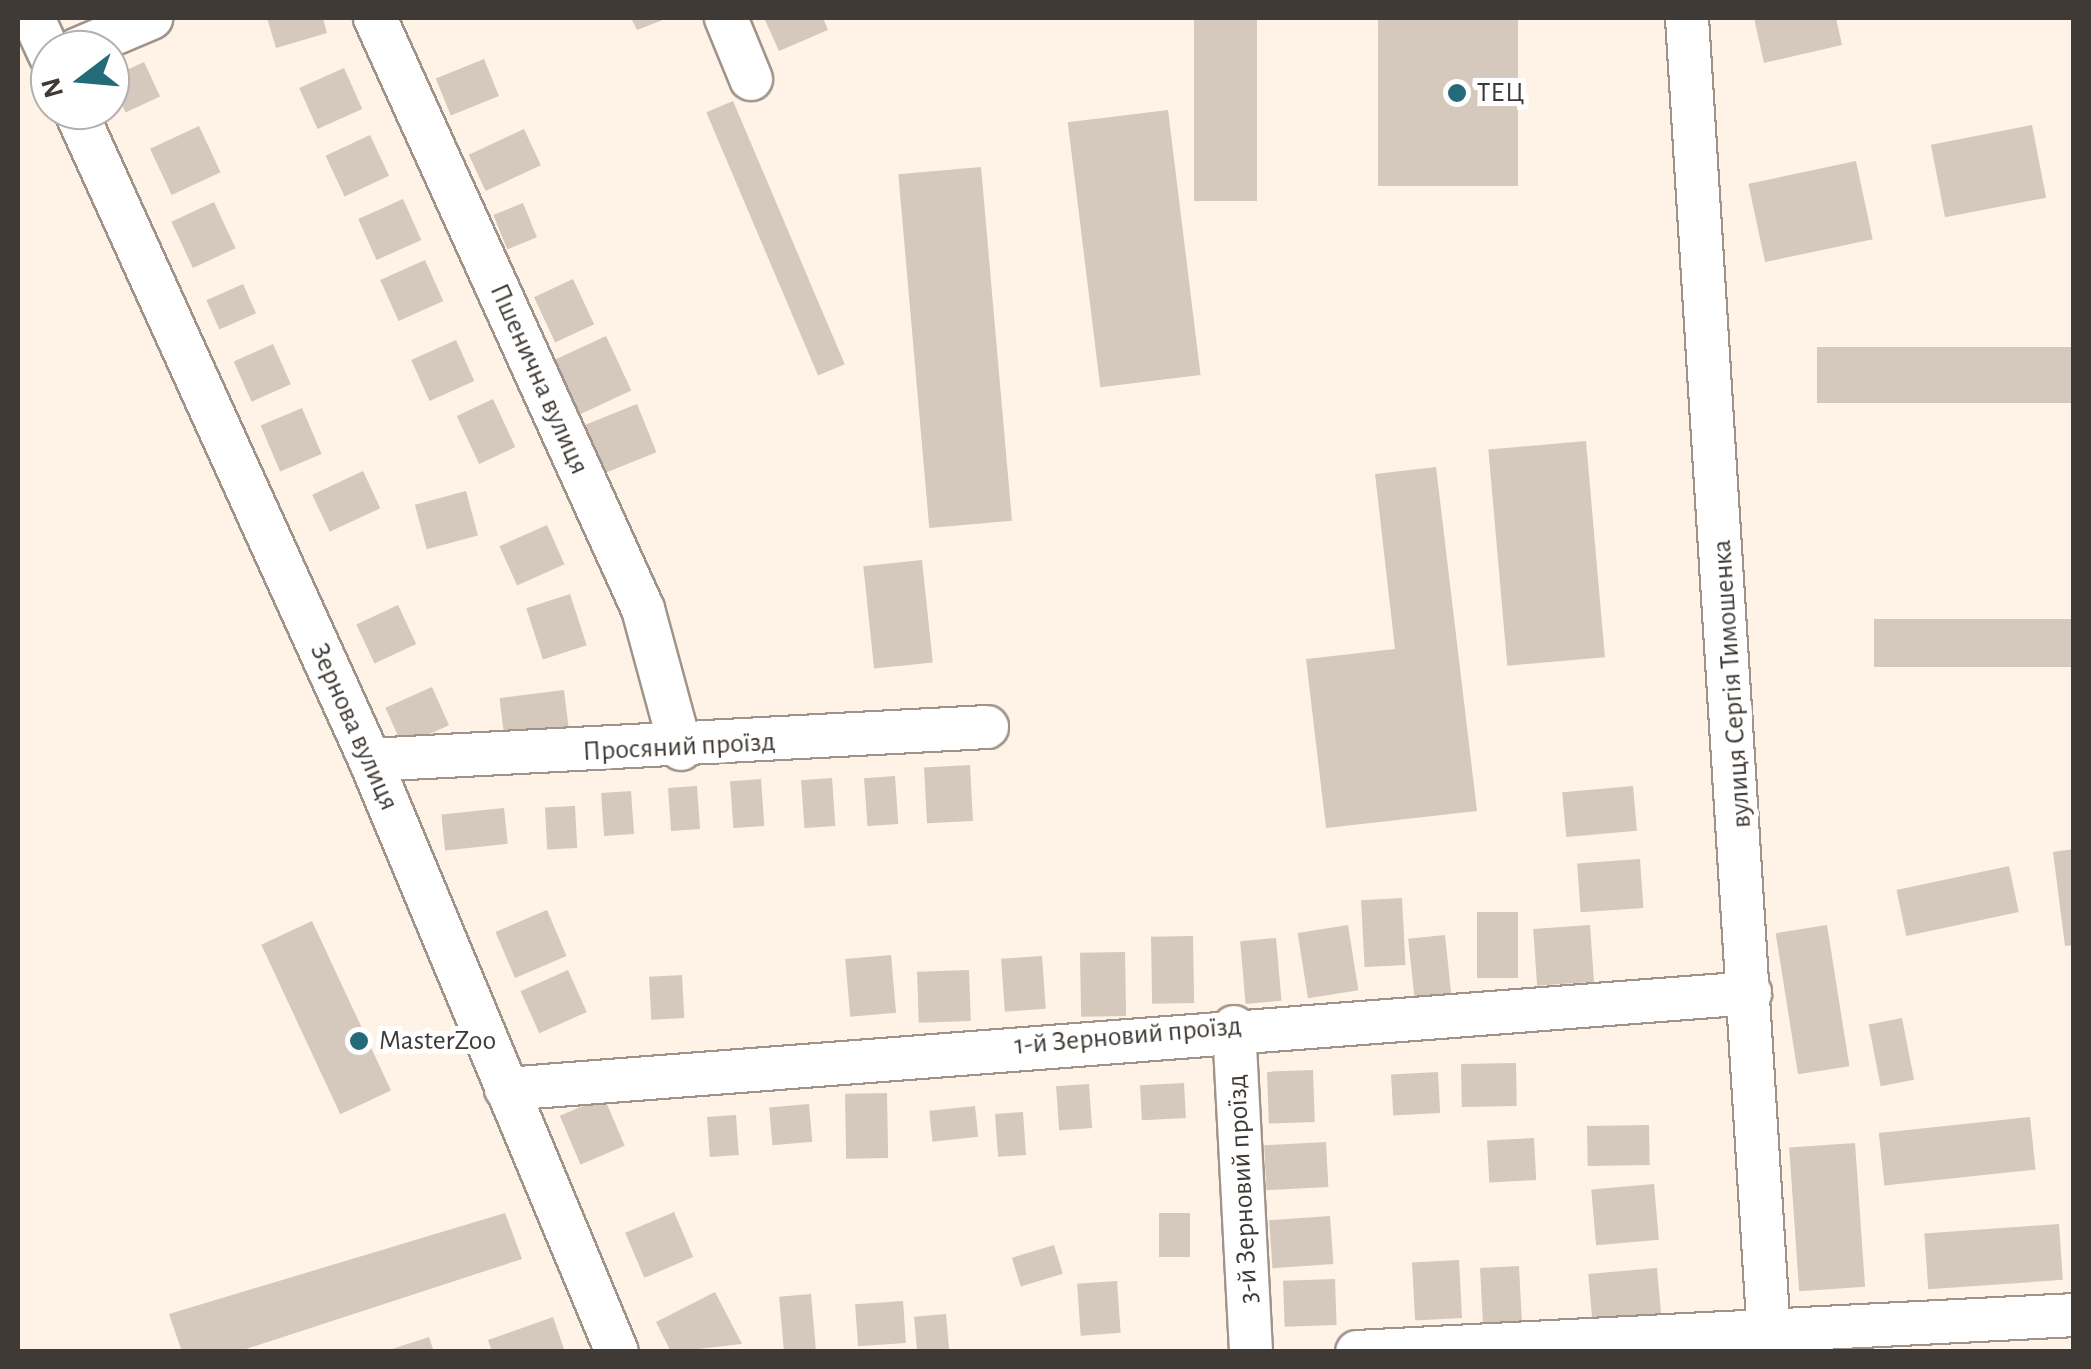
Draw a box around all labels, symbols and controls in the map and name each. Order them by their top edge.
north arrow [30,30,130,130]
text: N [37,75,69,101]
place label: ТЕЦ [1477,76,1524,110]
marker: ТЕЦ [1446,82,1468,104]
street label: Пшенична вулиця [482,278,596,480]
street label: вулиця Сергія Тимошенка [1705,539,1759,829]
street label: Зернова вулиця [302,638,406,816]
street label: Просяний проїзд [582,725,776,769]
street label: 1-й Зерновий проїзд [1013,1009,1243,1063]
place label: MasterZoo [379,1024,496,1058]
marker: MasterZoo [348,1030,370,1052]
street label: 3-й Зерновий проїзд [1220,1073,1266,1305]

